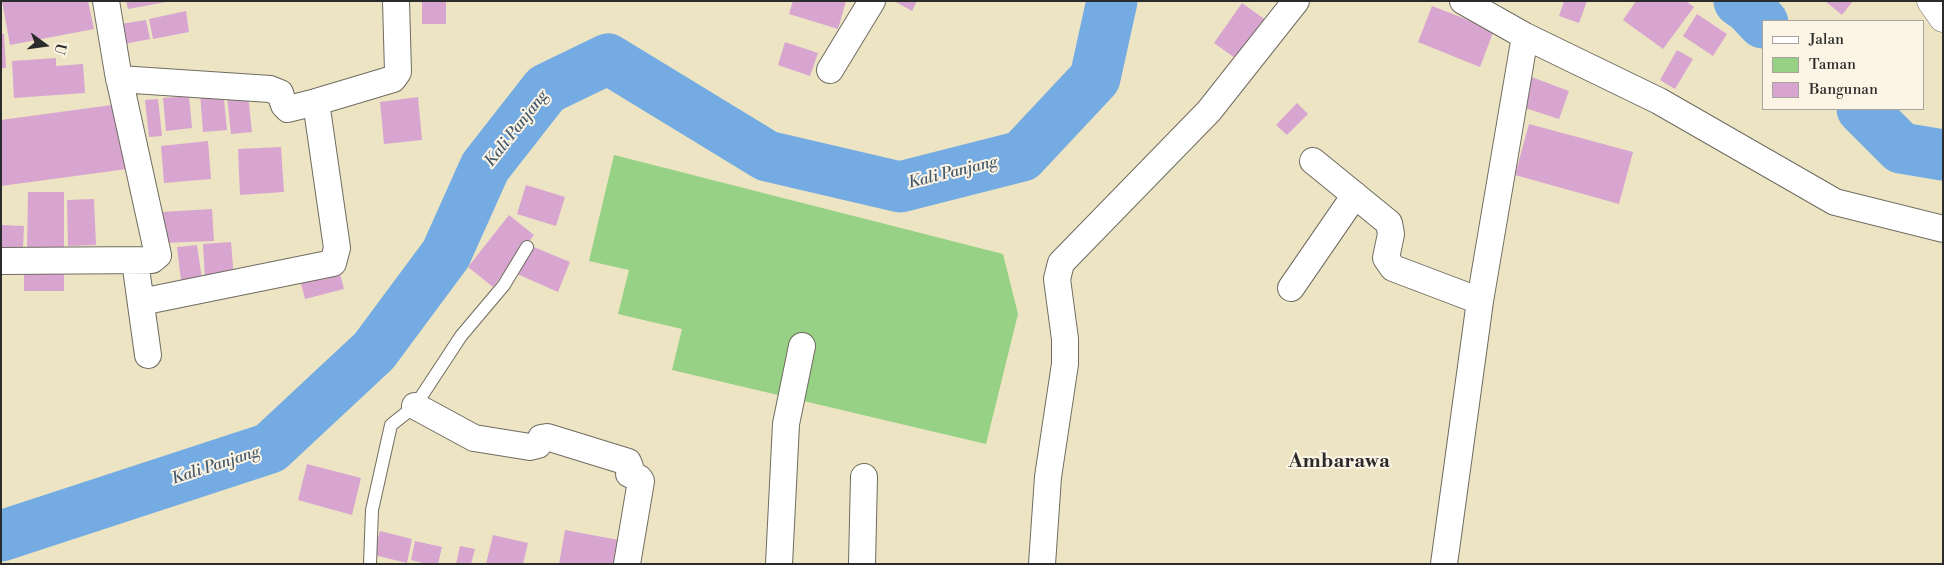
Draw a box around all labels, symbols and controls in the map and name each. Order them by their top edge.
north arrow [20,20,70,70]
legend [1762,20,1924,110]
text: Jalan [1809,30,1844,49]
text: U [50,41,70,56]
text: Taman [1809,55,1856,74]
text: Bangunan [1809,80,1878,99]
water label: Kali Panjang [481,87,553,171]
water label: Kali Panjang [906,153,1000,193]
water label: Kali Panjang [169,443,263,489]
district label: Ambarawa [1288,450,1390,474]

